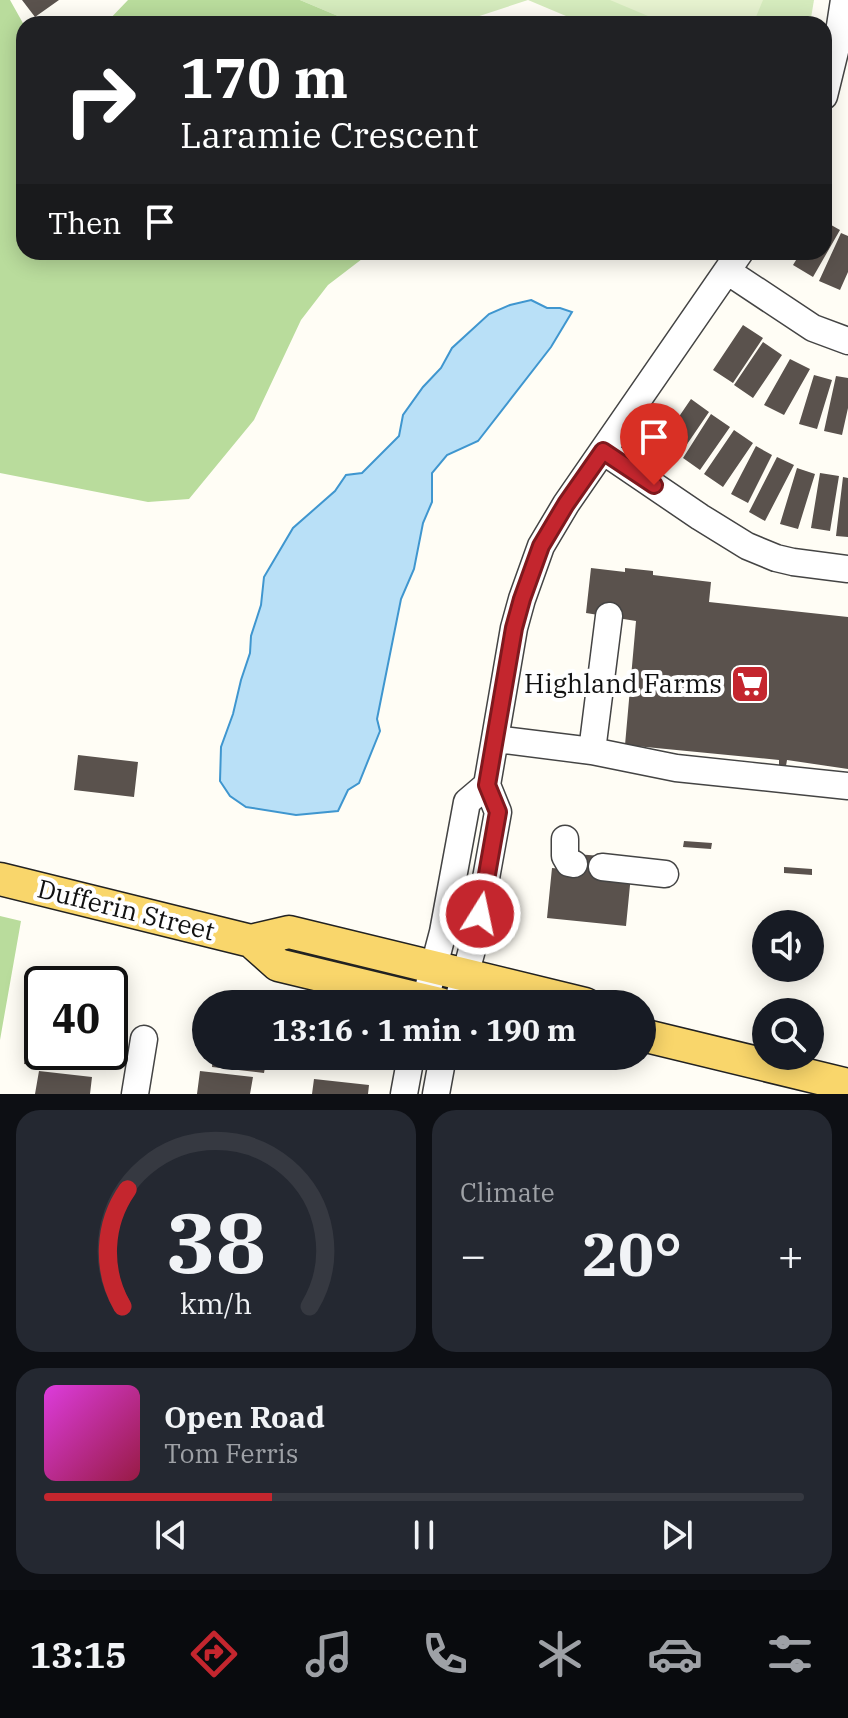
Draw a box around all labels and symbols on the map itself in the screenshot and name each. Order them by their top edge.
pin [620,403,688,485]
supermarket icon: Highland Farms [729,663,771,705]
place label: Highland Farms [524,666,722,700]
street label: Dufferin Street [34,871,218,947]
position arrow [438,872,522,956]
speed limit sign: 40 [24,966,128,1070]

